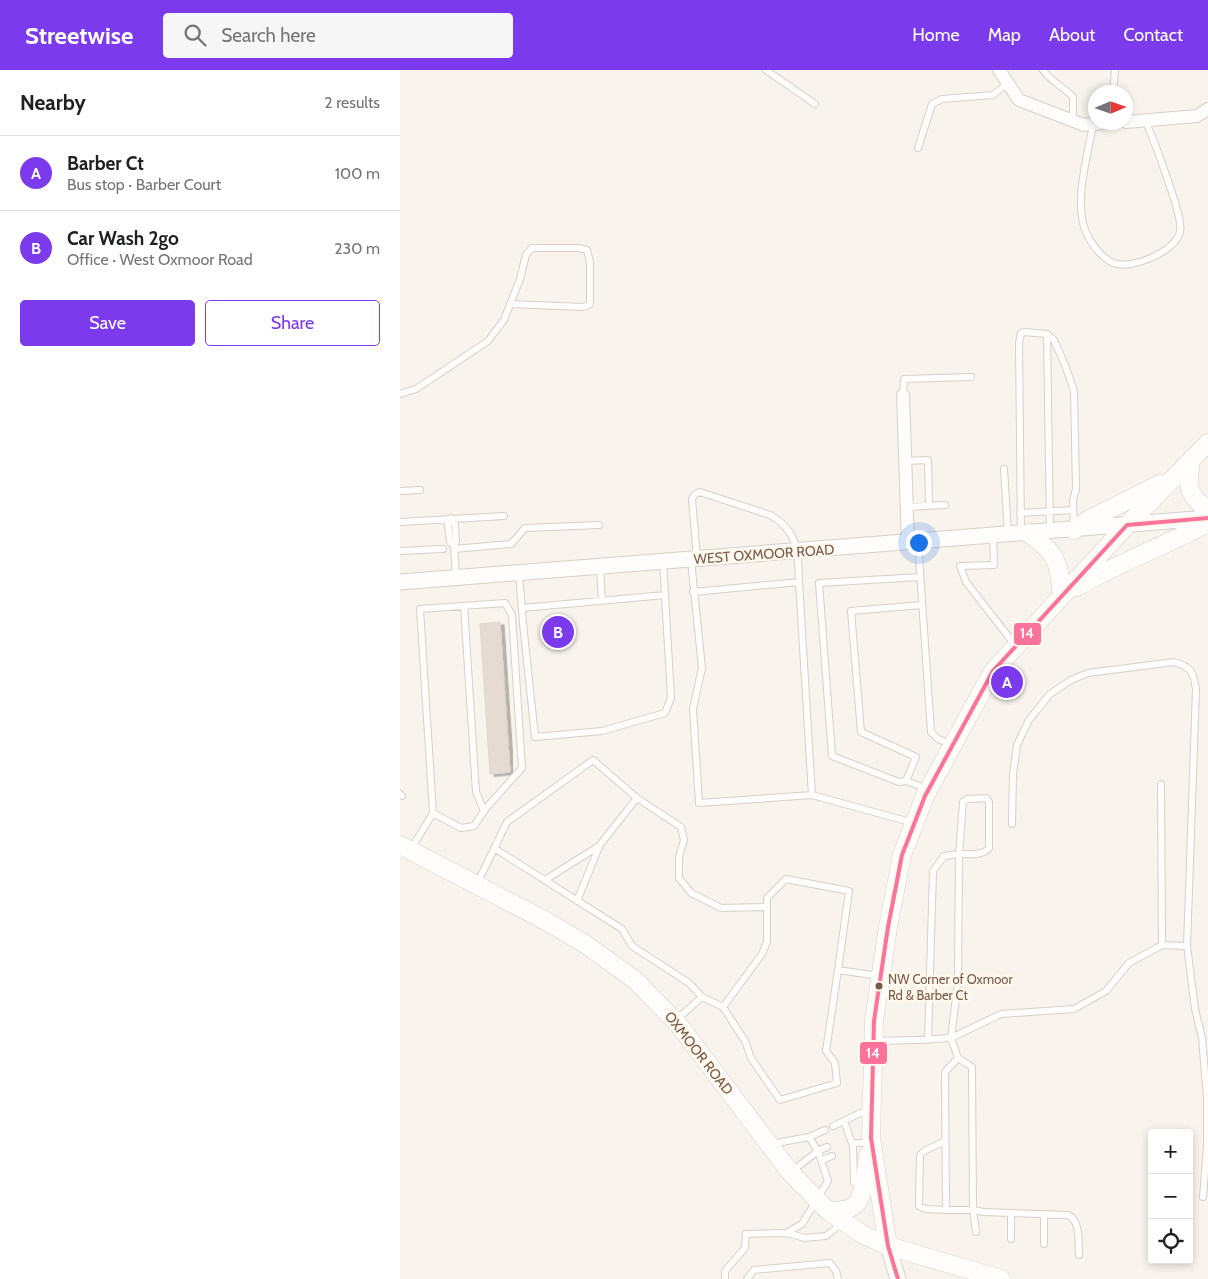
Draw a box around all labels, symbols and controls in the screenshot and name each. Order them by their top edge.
search box [163,13,513,58]
text: Streetwise [25,21,133,50]
icon: search [181,21,209,49]
text: Search here [221,24,316,47]
text: Home [912,24,960,46]
text: Map [988,24,1021,46]
text: About [1049,24,1095,46]
text: Contact [1123,24,1183,46]
north arrow [1088,85,1133,130]
text: Nearby [20,90,86,115]
text: 2 results [324,93,380,112]
text: Barber Ct [67,152,144,175]
text: A [31,164,41,183]
text: 100 m [335,164,380,183]
text: Bus stop · Barber Court [67,175,221,194]
text: Car Wash 2go [67,227,179,250]
text: B [31,239,41,258]
text: 230 m [334,239,380,258]
text: Office · West Oxmoor Road [67,250,253,269]
button: Save [20,300,195,346]
button: Share [205,300,380,346]
your location [906,530,932,556]
street label: WEST OXMOOR ROAD [693,540,835,568]
pin: B [542,613,574,651]
line badge: 14 [1013,622,1042,646]
text: 14 [1020,624,1034,642]
pin: A [991,663,1023,701]
place label: NW Corner of Oxmoor Rd & Barber Ct [888,971,1013,1003]
marker: NW Corner of Oxmoor Rd & Barber Ct [874,981,884,991]
street label: OXMOOR ROAD [661,1008,737,1098]
line badge: 14 [859,1041,888,1065]
text: 14 [866,1044,880,1062]
map controls [1148,1129,1193,1264]
button: + [1148,1129,1193,1174]
button: − [1148,1174,1193,1219]
button: locate [1148,1219,1193,1264]

